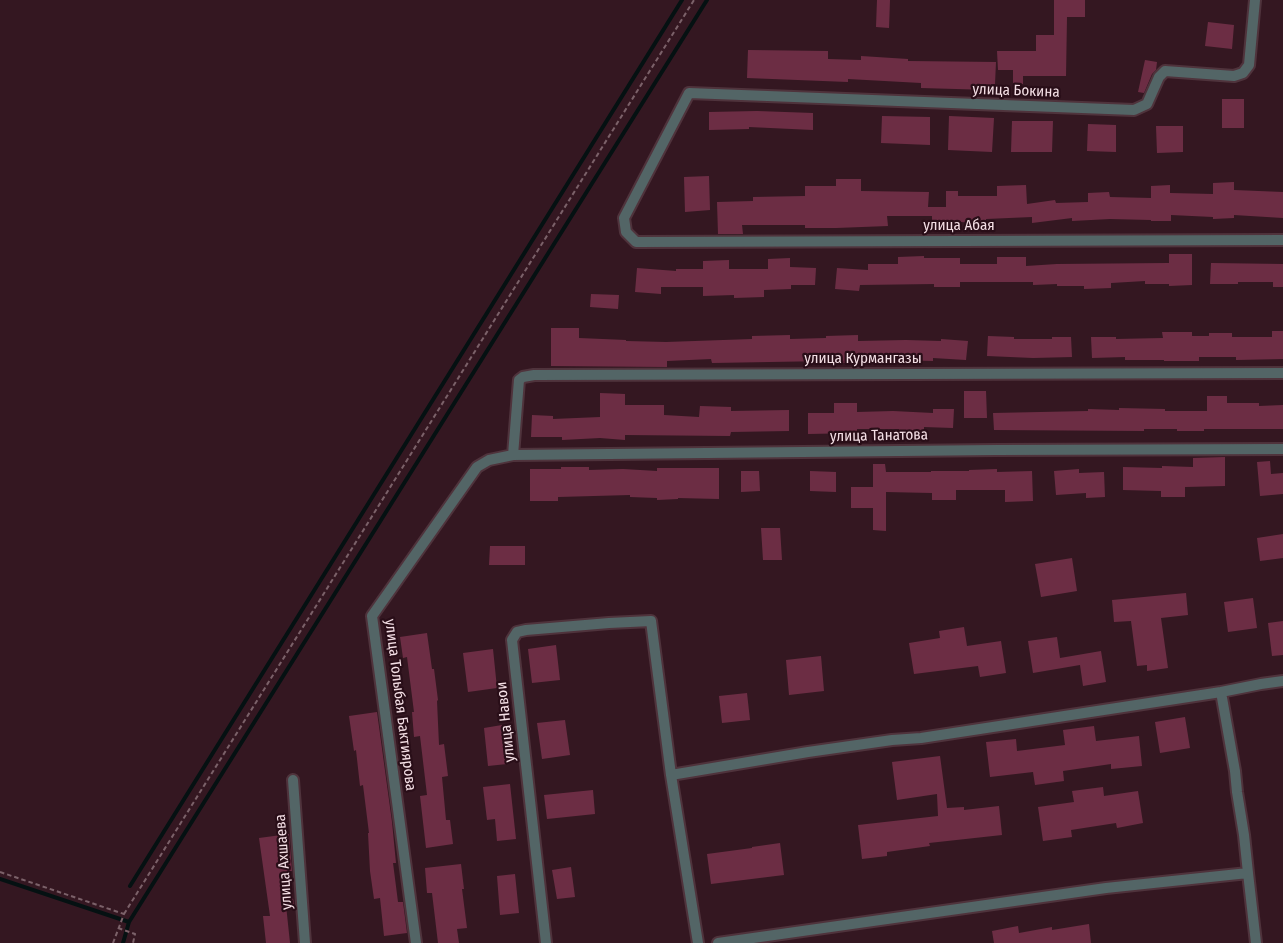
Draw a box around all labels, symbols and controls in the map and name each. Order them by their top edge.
street label: улица Бокина [972,80,1060,102]
street label: улица Абая [923,217,995,235]
street label: улица Курмангазы [804,350,922,368]
street label: улица Танатова [830,426,928,446]
street label: улица Толыбая Бактиярова [381,618,419,792]
street label: улица Навои [493,681,519,763]
street label: улица Ахшаева [272,814,296,910]

